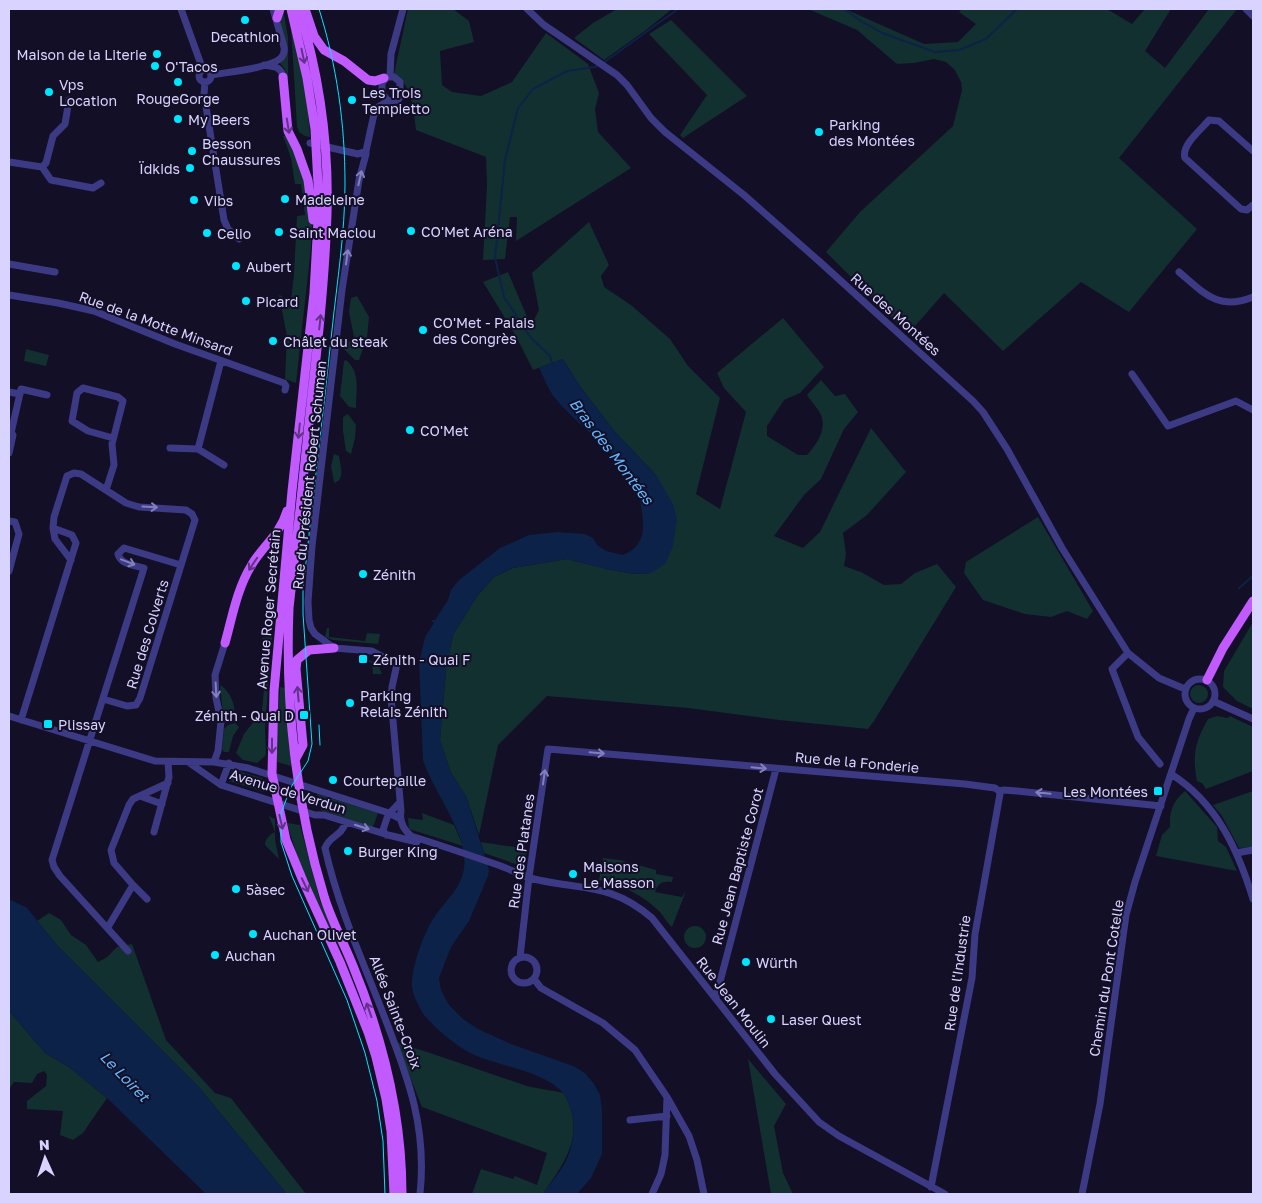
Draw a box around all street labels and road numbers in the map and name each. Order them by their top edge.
street label: Rue des Montées [848,269,944,359]
street label: Rue de la Motte Minsard [77,287,235,359]
street label: Rue du Président Robert Schuman [289,360,329,590]
street label: Avenue Roger Secrétain [253,528,283,690]
street label: Rue des Colverts [122,577,172,691]
street label: Rue de la Fonderie [794,748,920,776]
street label: Avenue de Verdun [228,765,348,817]
street label: Rue Jean Baptiste Corot [708,785,766,947]
street label: Rue des Platanes [505,792,537,910]
street label: Chemin du Pont Cotelle [1085,898,1127,1058]
street label: Rue de l'Industrie [940,914,974,1032]
street label: Allée Sainte-Croix [366,953,426,1072]
street label: Rue Jean Moulin [693,953,775,1051]

